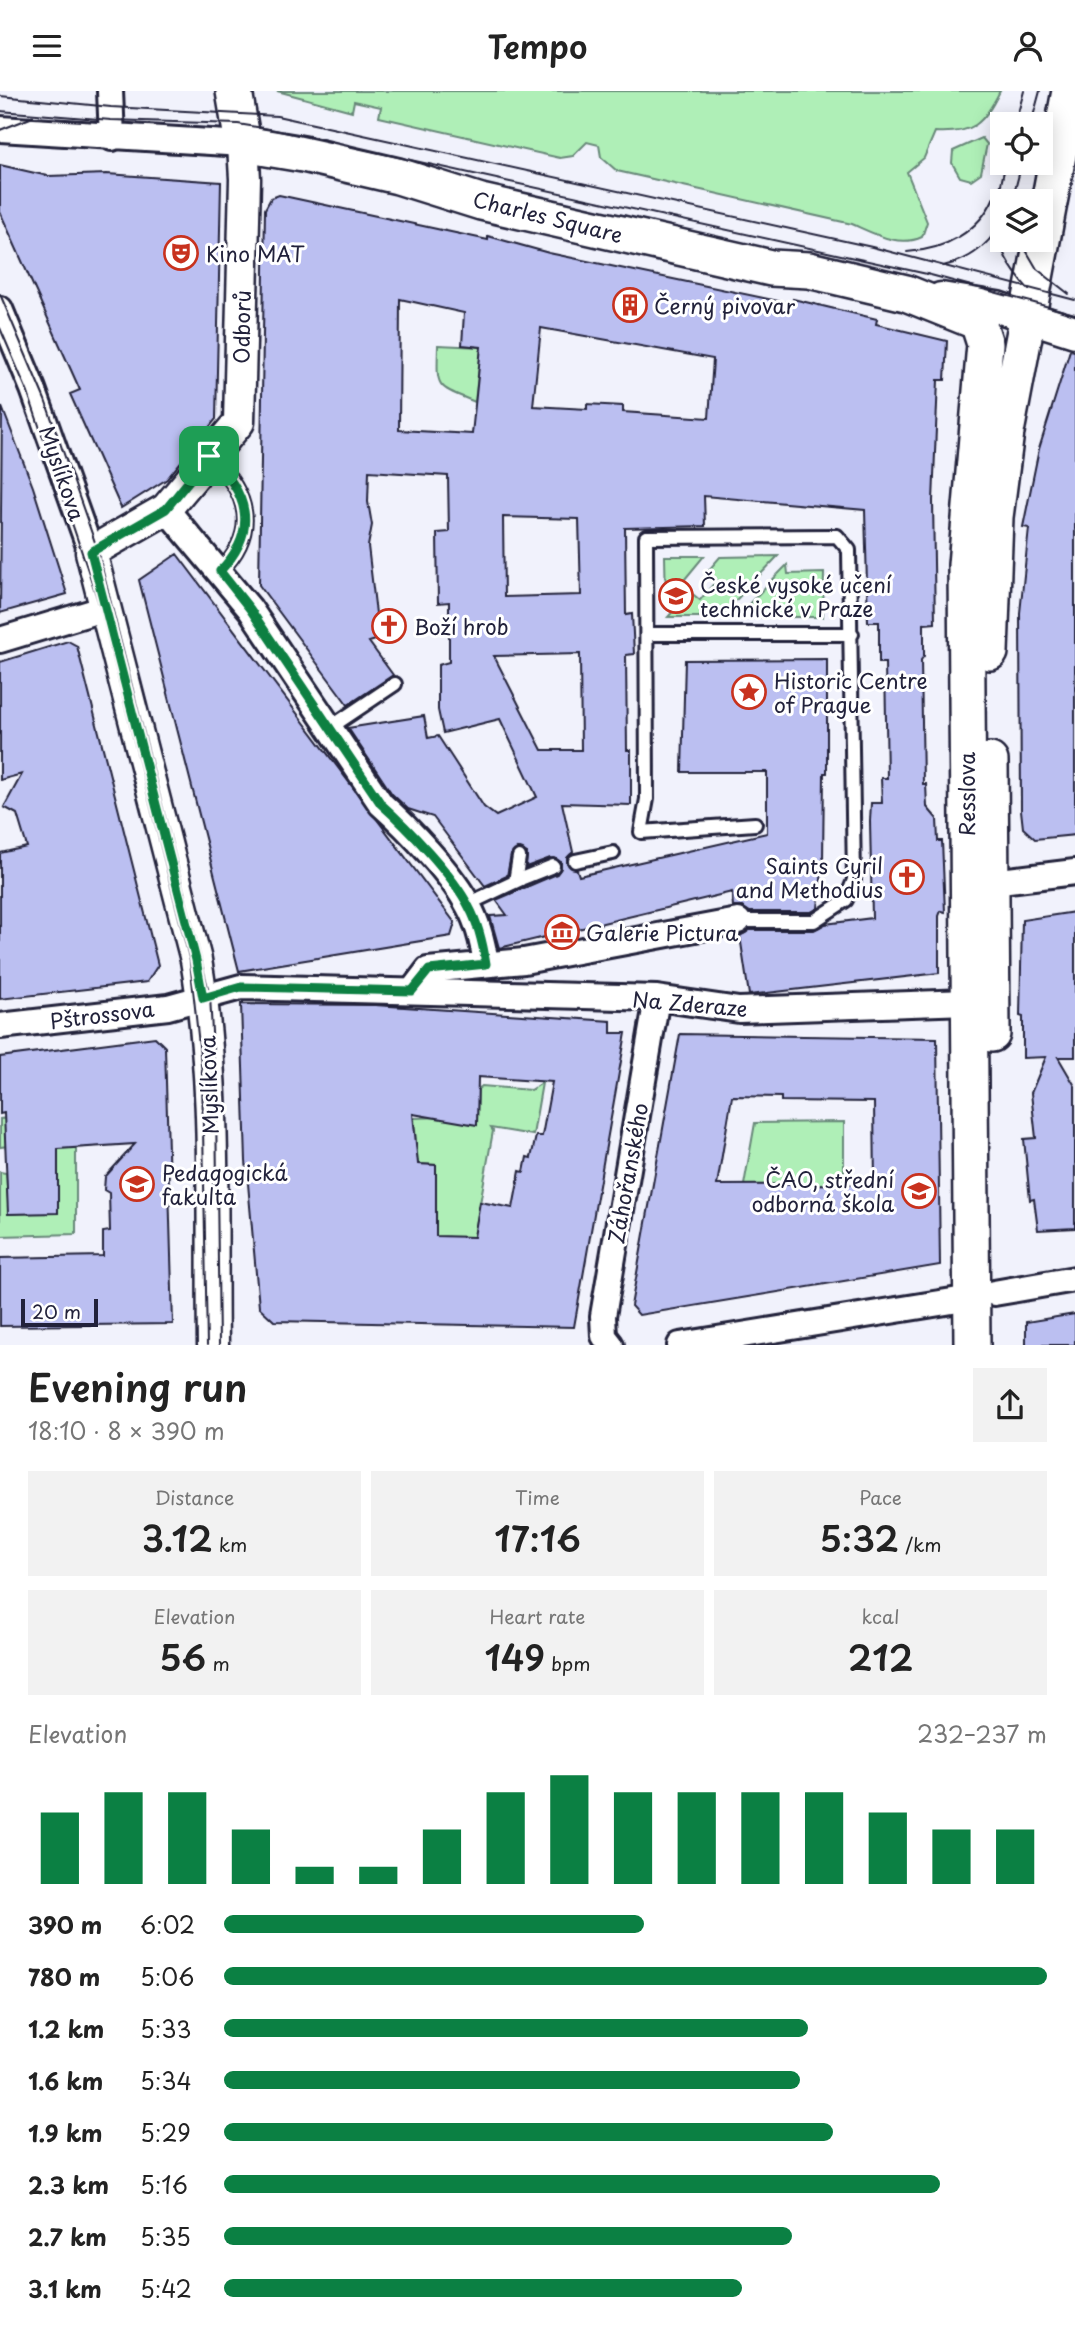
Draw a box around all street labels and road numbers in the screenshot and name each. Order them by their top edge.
street label: Charles Square [470,182,626,250]
street label: Odborů [224,290,258,364]
street label: Myslíkova [32,421,94,525]
street label: Resslova [950,752,982,836]
street label: Na Zderaze [631,982,749,1024]
street label: Pštrossova [48,992,156,1036]
street label: Myslíkova [190,1035,226,1135]
street label: Záhořanského [599,1100,655,1246]

